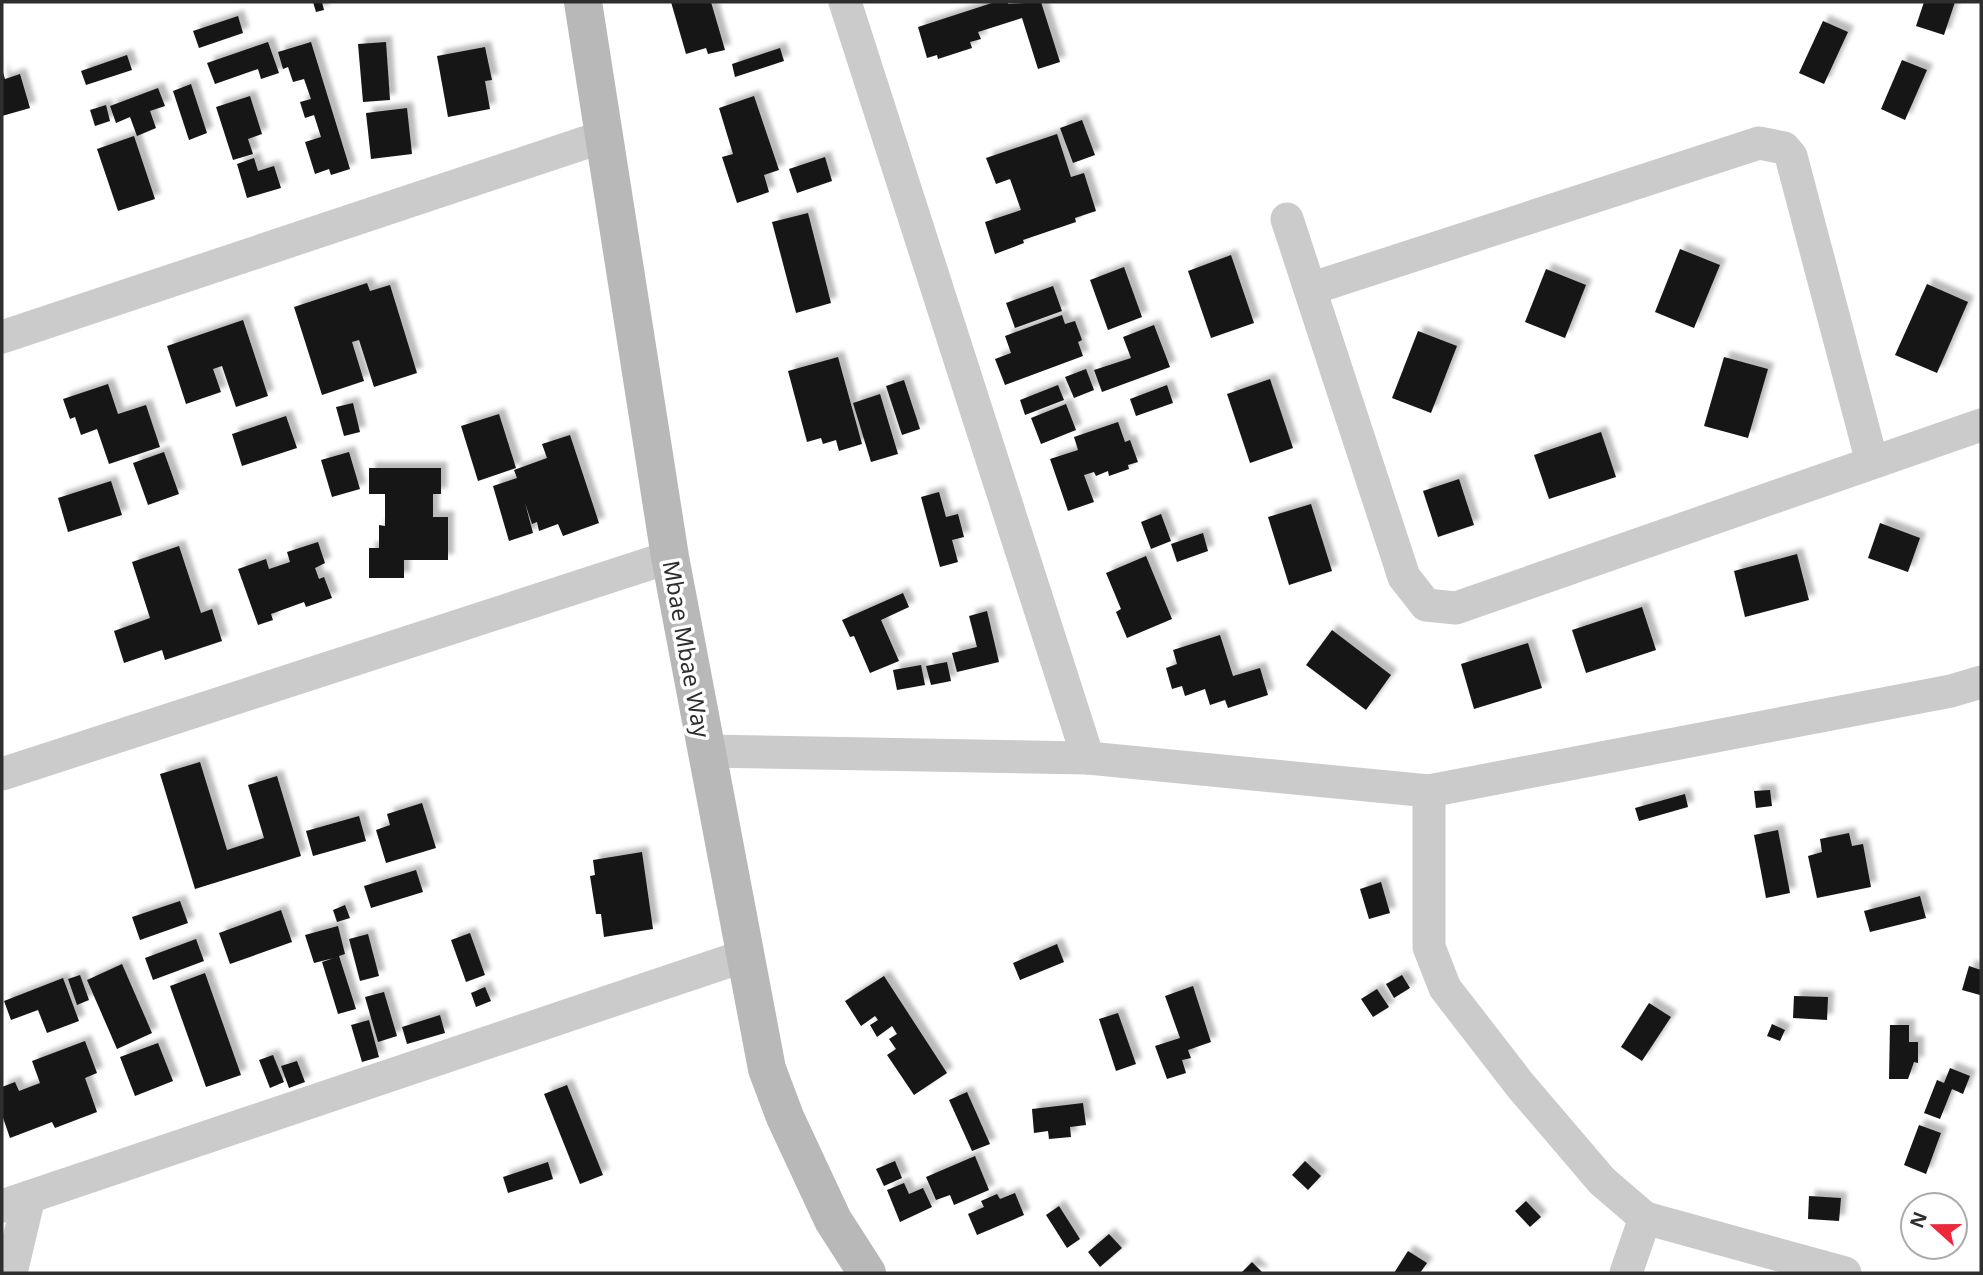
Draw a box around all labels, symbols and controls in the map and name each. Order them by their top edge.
street label: Mbae Mbae Way [656,558,718,740]
north arrow [1899,1191,1969,1261]
text: N [1903,1208,1933,1232]

